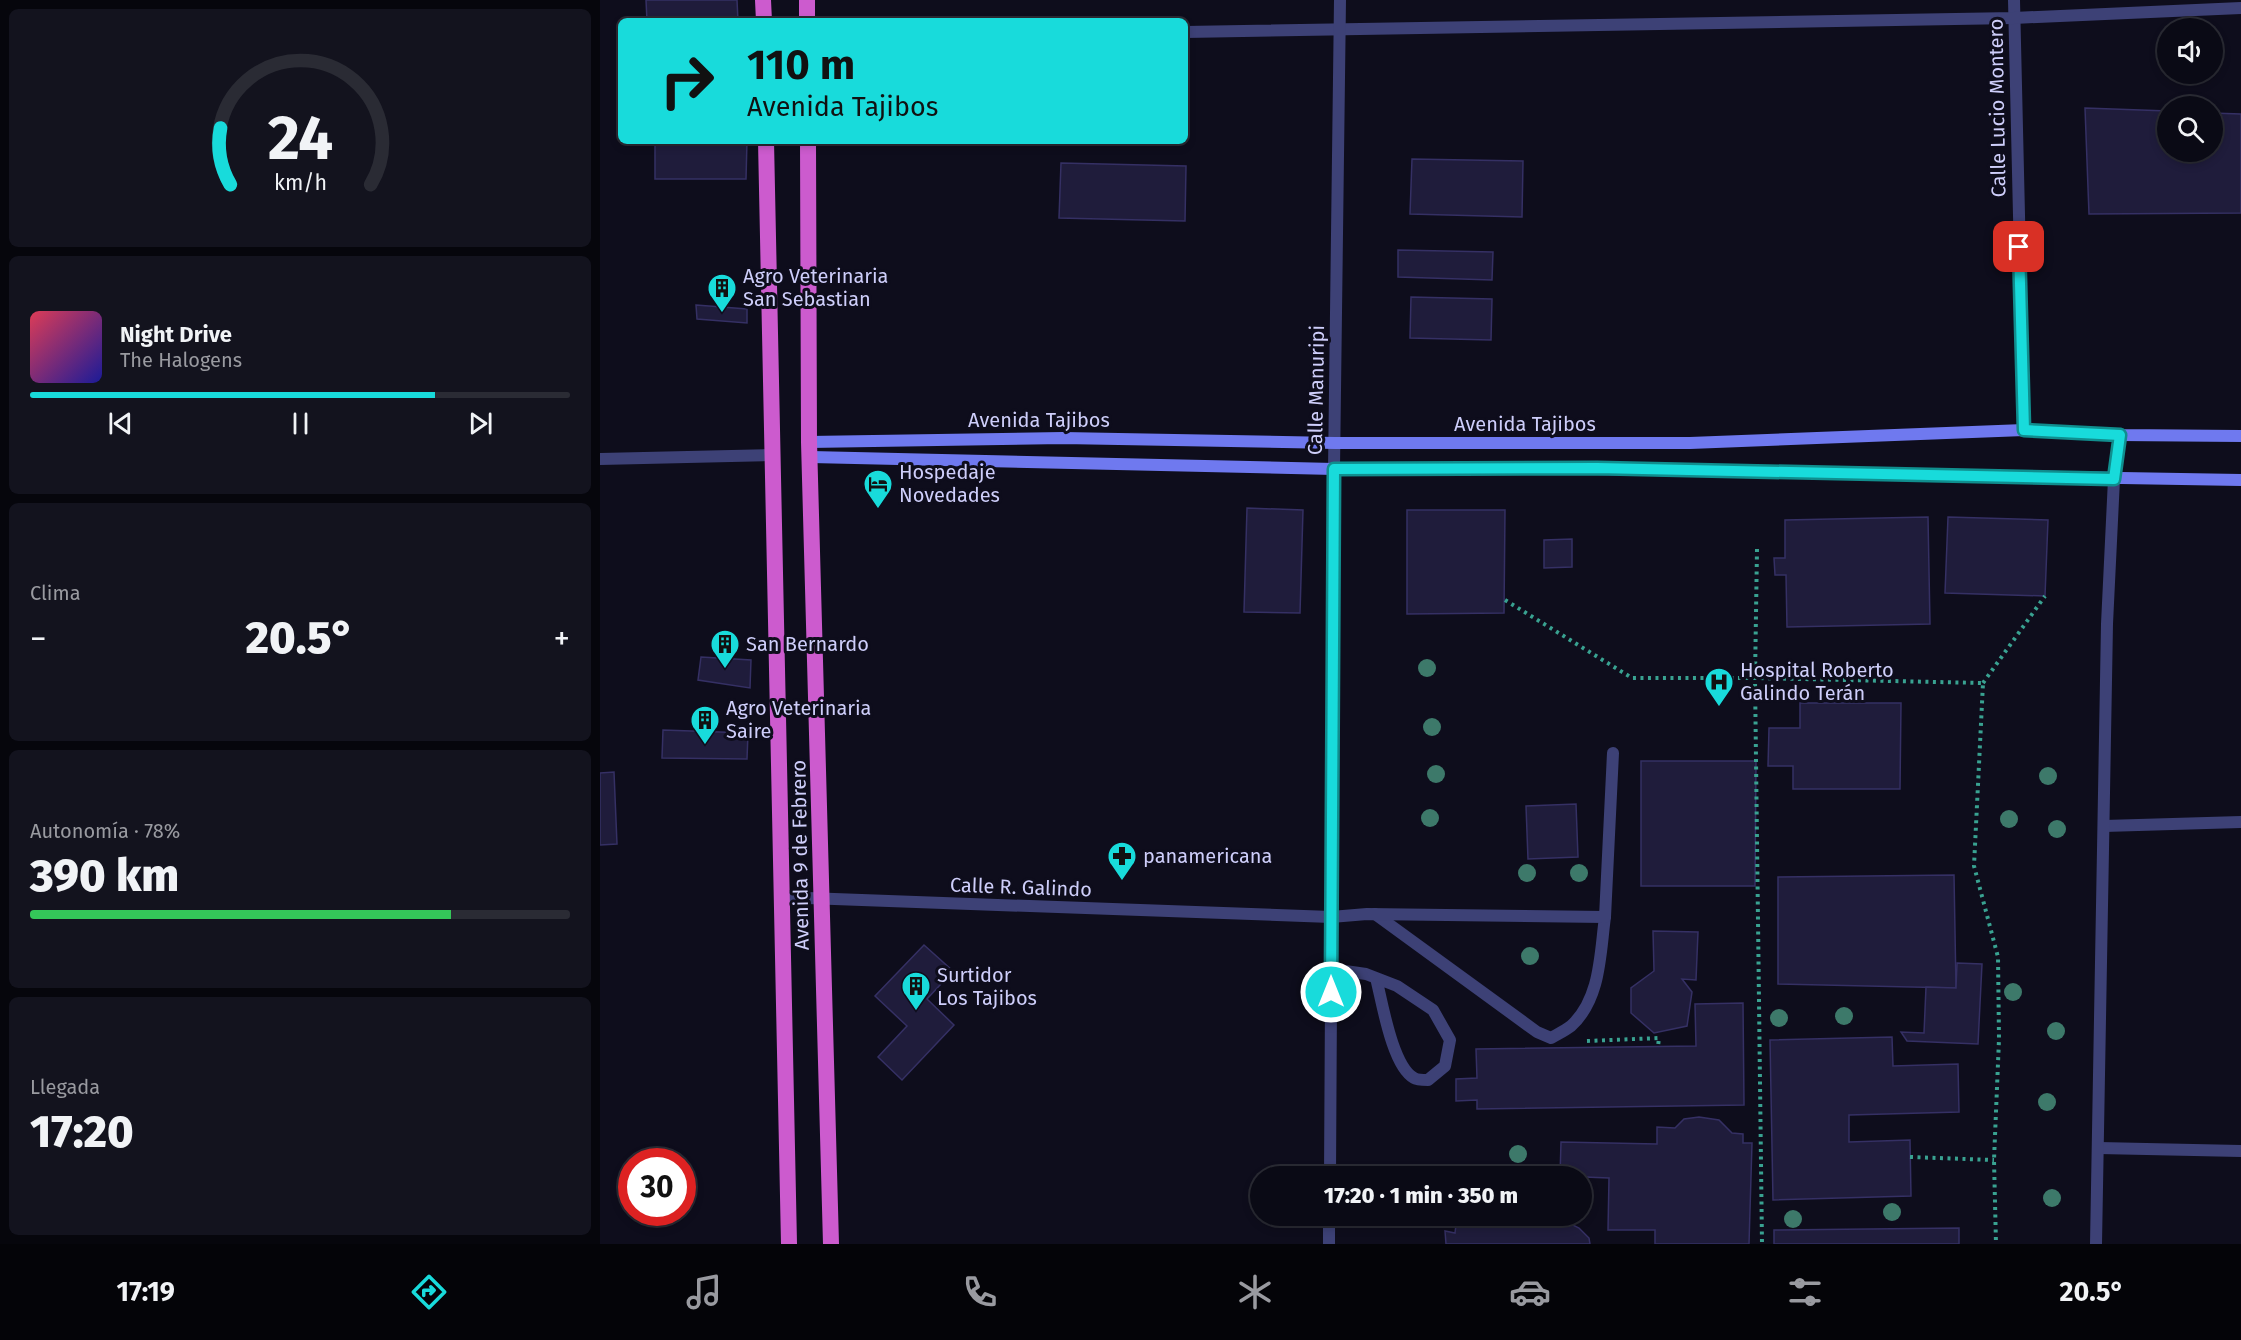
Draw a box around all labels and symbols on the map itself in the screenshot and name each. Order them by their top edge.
street label: Calle Lucio Montero [1983,19,2011,197]
pin [1993,221,2044,272]
place label: Agro Veterinaria San Sebastian [743,264,889,311]
building icon: Agro Veterinaria San Sebastian [706,272,738,314]
street label: Calle Manuripi [1303,325,1329,455]
street label: Avenida Tajibos [968,408,1110,432]
street label: Avenida Tajibos [1454,412,1596,436]
place label: Hospedaje Novedades [899,460,1000,507]
hotel icon: Hospedaje Novedades [862,468,894,510]
building icon: San Bernardo [709,628,741,670]
place label: San Bernardo [746,632,869,656]
place label: Hospital Roberto Galindo Terán [1740,658,1894,705]
hospital icon: Hospital Roberto Galindo Terán [1703,666,1735,708]
place label: Agro Veterinaria Saire [726,696,872,743]
building icon: Agro Veterinaria Saire [689,704,721,746]
street label: Avenida 9 de Febrero [786,760,814,950]
pharmacy icon: panamericana [1106,840,1138,882]
place label: panamericana [1143,844,1272,868]
street label: Calle R. Galindo [950,873,1092,901]
position arrow [1299,960,1363,1024]
place label: Surtidor Los Tajibos [937,963,1037,1010]
building icon: Surtidor Los Tajibos [900,970,932,1012]
speed limit sign: 30 [618,1148,696,1226]

